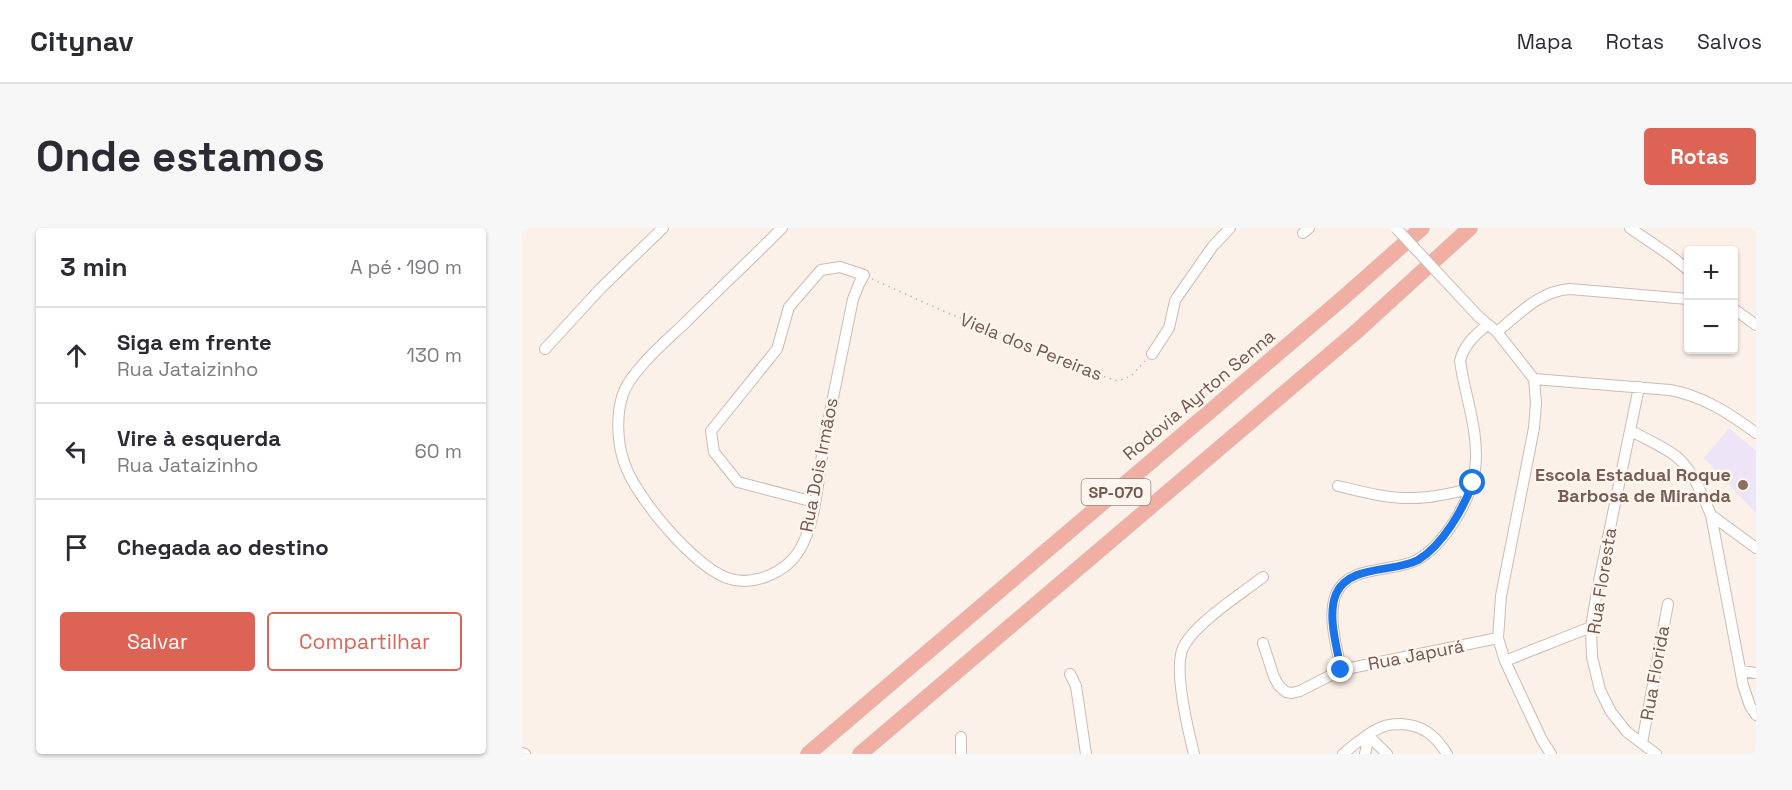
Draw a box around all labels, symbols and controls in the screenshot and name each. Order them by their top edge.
text: Citynav [30,23,134,59]
text: Mapa [1517,28,1572,55]
text: Rotas [1605,28,1664,55]
text: Salvos [1697,28,1762,55]
button: Rotas [1644,128,1756,185]
text: Onde estamos [36,130,325,183]
map controls [1684,246,1738,354]
button: + [1684,246,1738,300]
text: 3 min [60,250,128,284]
text: A pé · 190 m [350,254,462,280]
button: − [1684,300,1738,354]
street label: Viela dos Pereiras [957,308,1106,386]
street label: Rodovia Ayrton Senna [1118,324,1279,465]
text: Siga em frente [117,328,272,356]
icon: ahead [60,339,93,372]
text: 130 m [406,342,462,368]
text: Rua Jataizinho [117,356,258,382]
street label: Rua Dois Irmãos [794,396,843,534]
text: Vire à esquerda [117,424,281,452]
icon: left [60,435,93,468]
text: 60 m [415,438,462,464]
text: Rua Jataizinho [117,452,258,478]
place label: Escola Estadual Roque Barbosa de Miranda [1535,463,1732,507]
route start [1459,469,1485,495]
marker: Escola Estadual Roque Barbosa de Miranda [1736,478,1750,492]
road number: SP-070 [1082,479,1150,505]
street label: Rua Floresta [1582,526,1621,636]
icon: arrive [60,531,93,564]
text: Chegada ao destino [117,533,329,561]
button: Salvar [60,612,255,671]
button: Compartilhar [267,612,462,671]
street label: Rua Florida [1635,624,1674,722]
street label: Rua Japurá [1366,634,1466,675]
route end [1327,656,1353,682]

